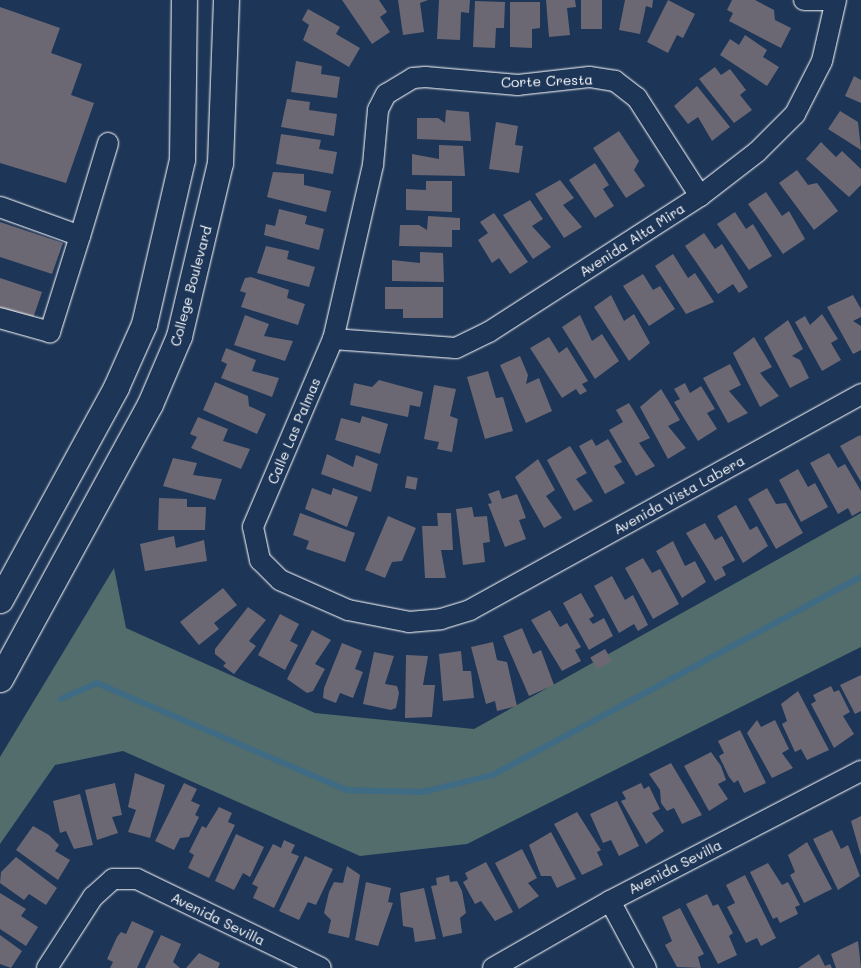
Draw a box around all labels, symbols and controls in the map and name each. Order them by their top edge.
street label: Corte Cresta [501,71,593,91]
street label: Avenida Alta Mira [576,200,688,280]
street label: College Boulevard [167,224,215,348]
street label: Calle Las Palmas [264,375,324,487]
street label: Avenida Vista Labera [610,452,748,538]
street label: Avenida Sevilla [626,836,724,898]
street label: Avenida Sevilla [168,889,268,949]

